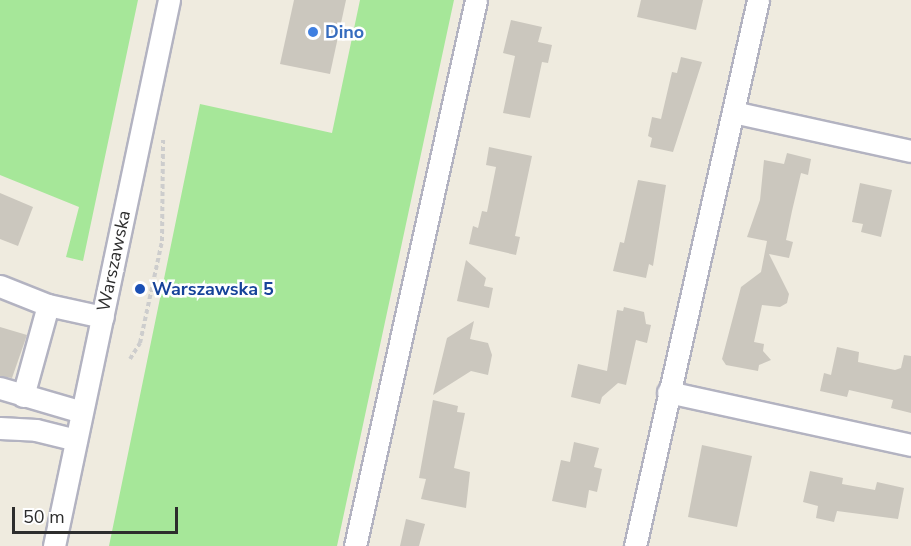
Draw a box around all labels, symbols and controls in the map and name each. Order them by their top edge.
place label: Dino [325,21,364,43]
marker: Dino [306,25,320,39]
street label: Warszawska [93,208,135,314]
place label: Warszawska 5 [152,278,274,300]
marker: Warszawska 5 [133,282,147,296]
scale bar [15,495,182,533]
text: 50 m [23,505,65,529]

